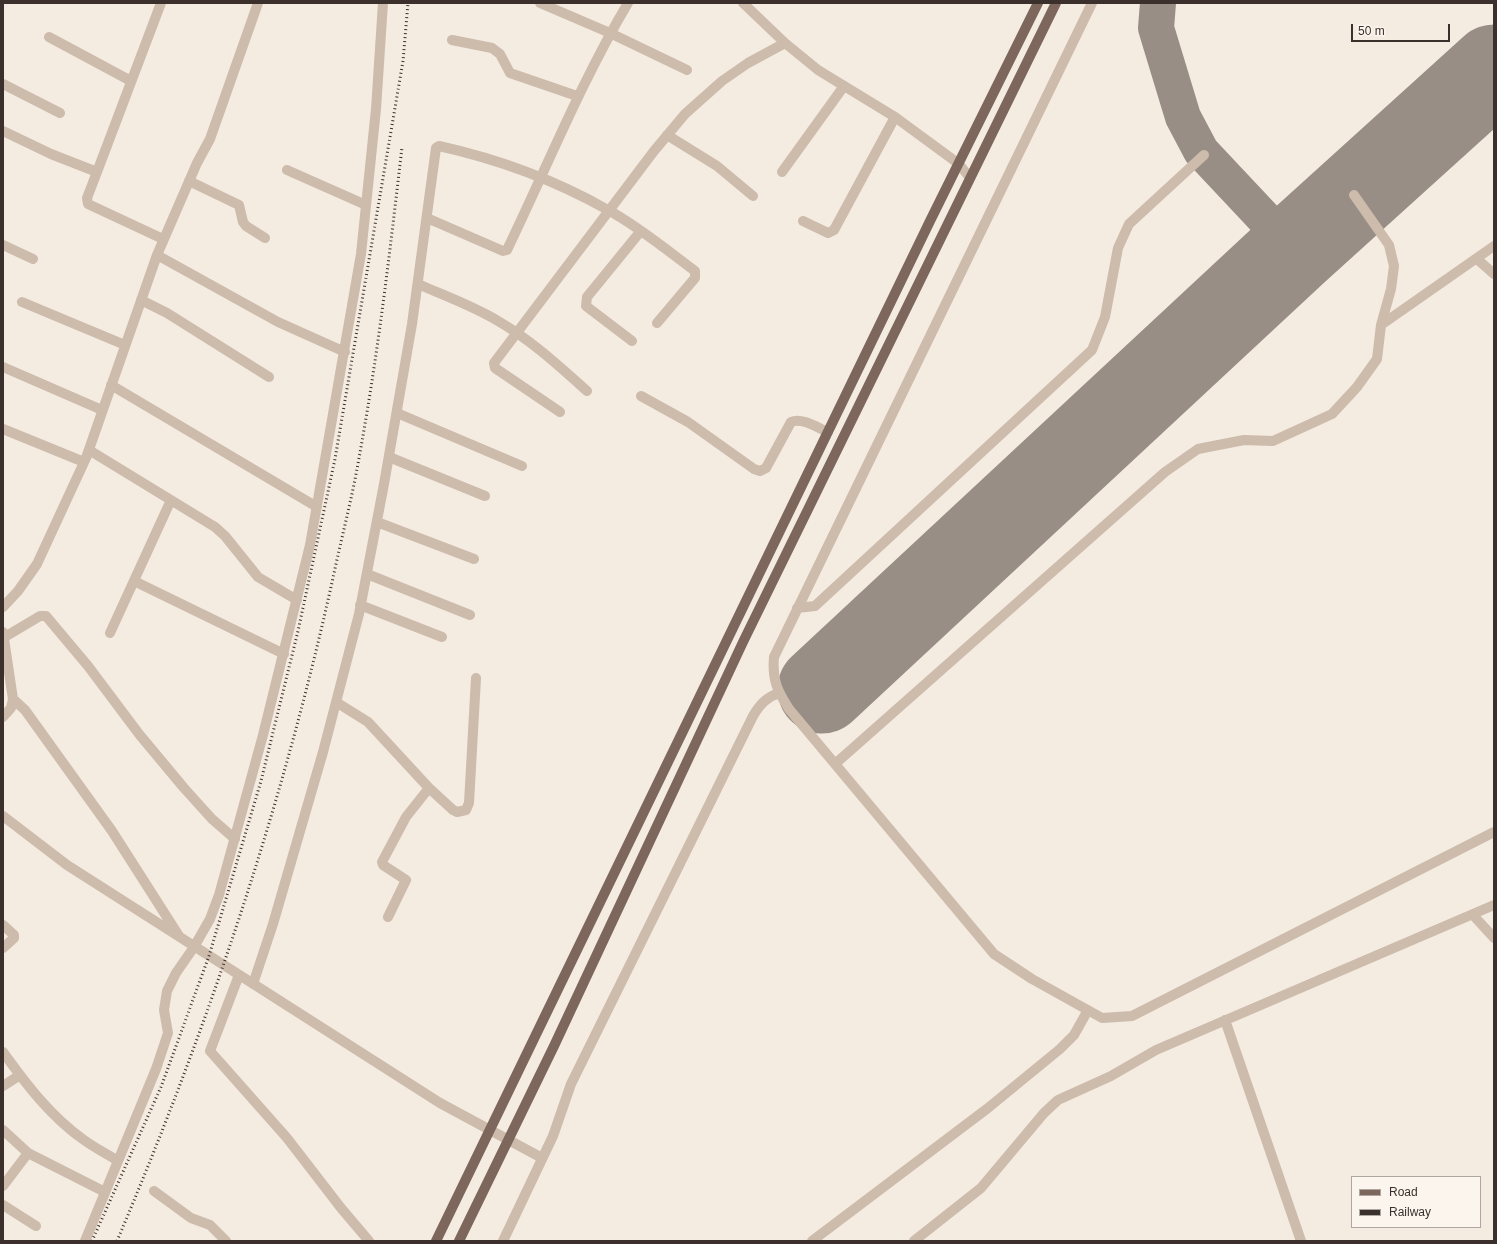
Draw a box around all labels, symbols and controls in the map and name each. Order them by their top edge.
scale bar [1353,16,1452,42]
text: 50 m [1358,24,1385,38]
legend [1351,1176,1481,1228]
text: Road [1389,1185,1418,1199]
text: Railway [1389,1205,1431,1219]

